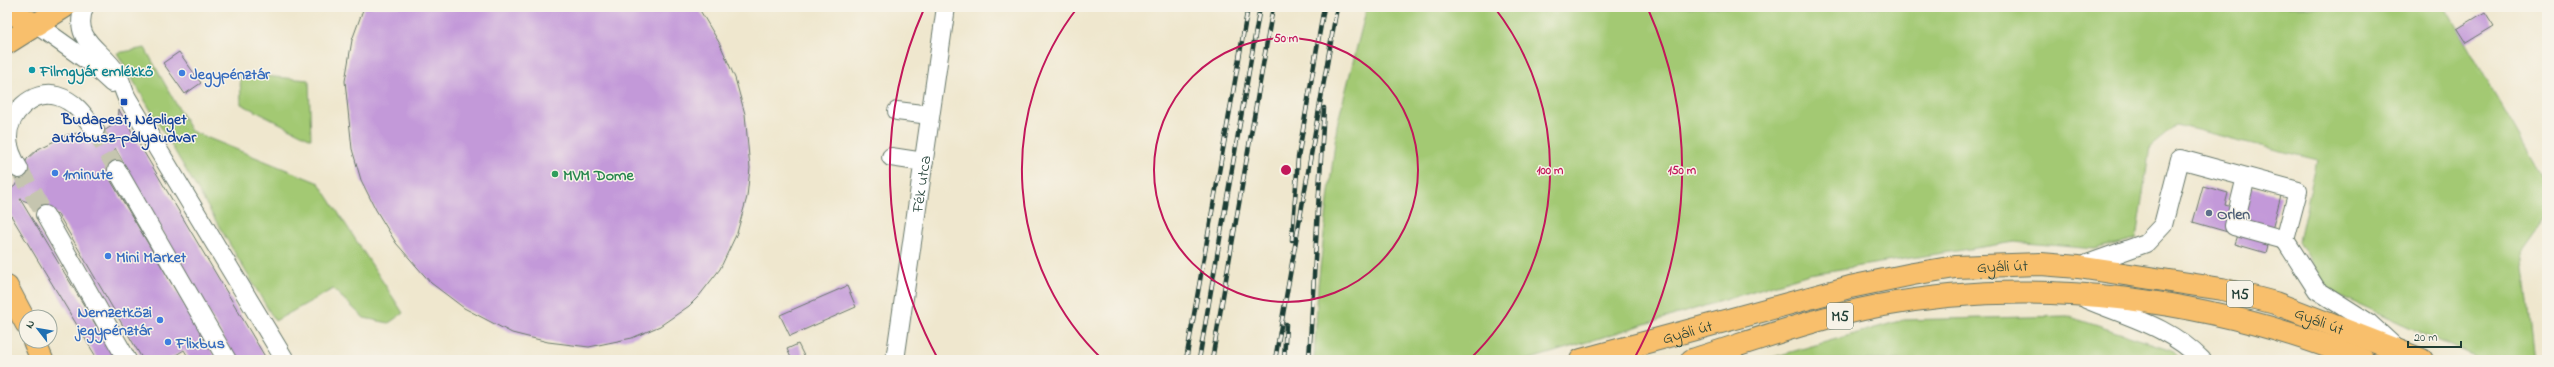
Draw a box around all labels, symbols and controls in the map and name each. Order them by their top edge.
text: 50 m [1274,30,1299,48]
place label: Filmgyár emlékkő [39,60,153,85]
place label: Jegypénztár [190,63,271,88]
marker: Filmgyár emlékkő [27,65,37,75]
marker: Jegypénztár [177,68,187,78]
marker: Budapest, Népliget autóbusz-pályaudvar [119,97,129,107]
place label: Budapest, Népliget autóbusz-pályaudvar [52,108,197,151]
street label: Fék utca [906,154,938,215]
text: 100 m [1537,162,1564,180]
text: 150 m [1668,162,1697,180]
place label: 1minute [63,163,114,187]
centre of rings [1279,163,1293,177]
place label: MVM Dome [563,164,634,188]
marker: 1minute [50,168,60,178]
marker: MVM Dome [550,169,560,179]
place label: Orlen [2217,203,2250,227]
marker: Orlen [2204,208,2214,218]
place label: Mini Market [116,246,187,270]
marker: Mini Market [103,251,113,261]
street label: Gyáli út [1976,254,2029,280]
road number: M5 [2227,281,2253,307]
place label: Nemzetközi jegypénztár [74,301,153,344]
street label: Gyáli út [2291,302,2348,343]
road number: M5 [1827,303,1853,329]
north arrow [18,309,58,349]
marker: Nemzetközi jegypénztár [155,315,165,325]
street label: Gyáli út [1660,315,1716,351]
text: N [22,317,39,332]
scale bar [2408,323,2461,349]
text: 20 m [2414,329,2437,347]
place label: Flixbus [175,332,225,356]
marker: Flixbus [163,337,173,347]

